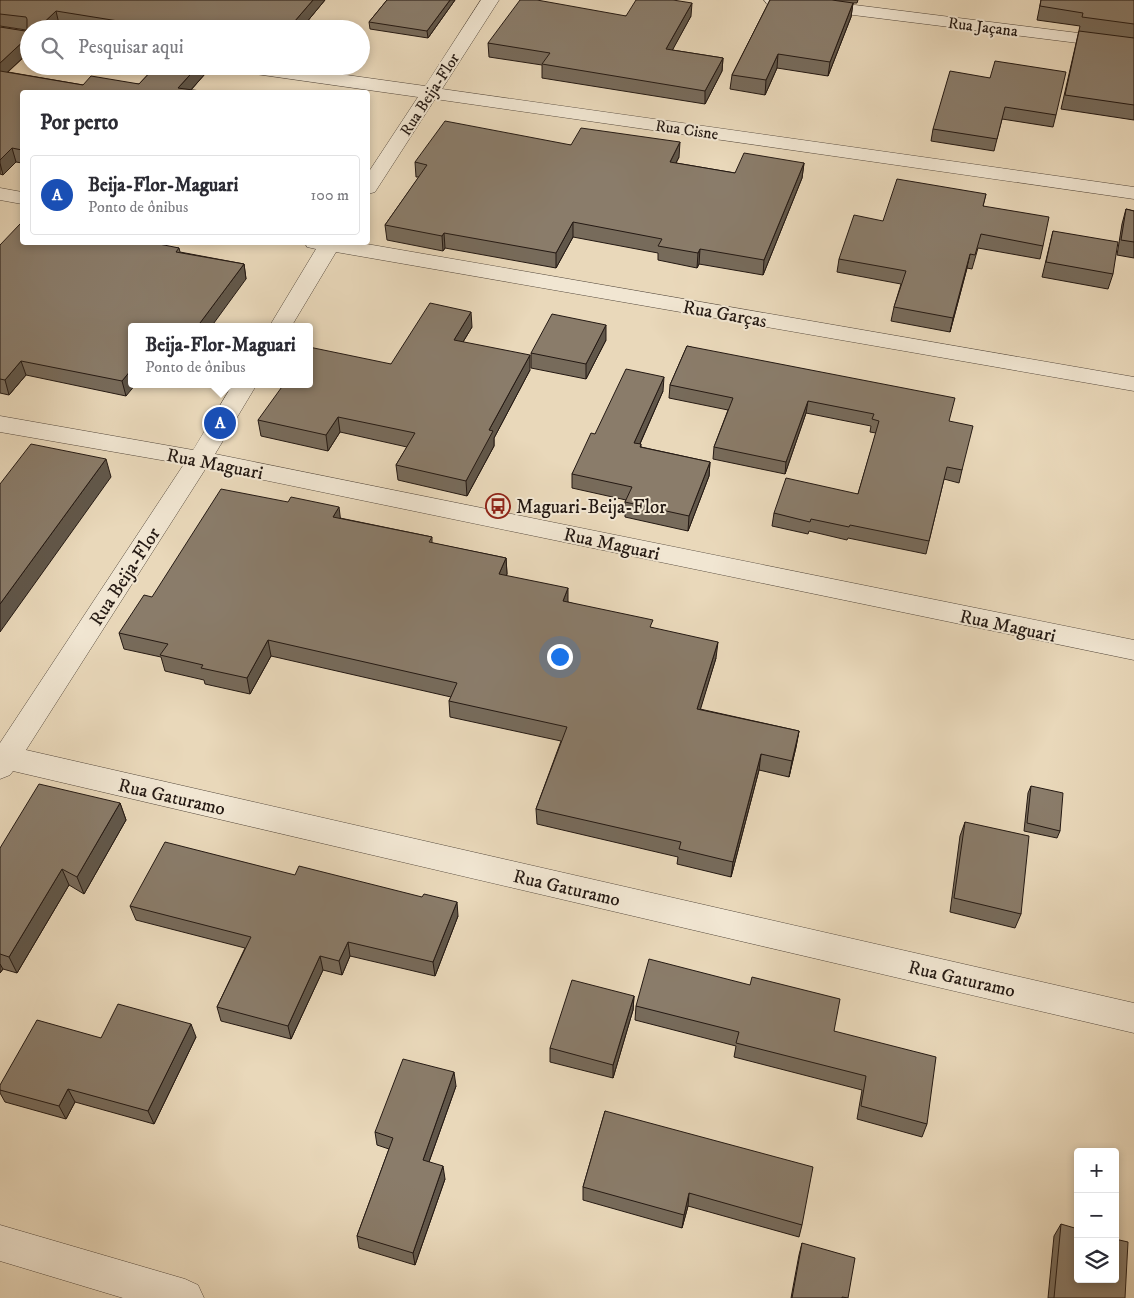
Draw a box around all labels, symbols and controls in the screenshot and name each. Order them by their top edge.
street label: Rua Jaçana [947,13,1019,41]
search box [20,20,370,75]
icon: search [38,34,66,62]
text: Pesquisar aqui [78,36,184,59]
street label: Rua Beija-Flor [396,49,464,140]
text: Por perto [40,110,118,136]
street label: Rua Cisne [654,116,720,144]
text: Beija-Flor-Maguari [88,174,238,197]
text: A [52,185,62,205]
text: 100 m [311,185,349,205]
text: Ponto de ônibus [88,197,188,217]
street label: Rua Garças [681,296,769,333]
popup [128,323,313,388]
text: Beija-Flor-Maguari [145,334,296,357]
text: Ponto de ônibus [145,357,246,377]
pin: A [204,404,236,442]
street label: Rua Maguari [164,444,265,485]
bus stop icon: Maguari-Beija-Flor [485,493,511,519]
place label: Maguari-Beija-Flor [516,496,666,519]
street label: Rua Beija-Flor [85,523,166,630]
street label: Rua Maguari [561,523,662,566]
street label: Rua Maguari [957,605,1058,648]
your location [547,644,573,670]
street label: Rua Gaturamo [116,774,227,821]
street label: Rua Gaturamo [511,865,622,912]
street label: Rua Gaturamo [906,956,1017,1003]
map controls [1074,1148,1119,1283]
button: + [1074,1148,1119,1193]
button: − [1074,1193,1119,1238]
button: layers [1074,1238,1119,1283]

